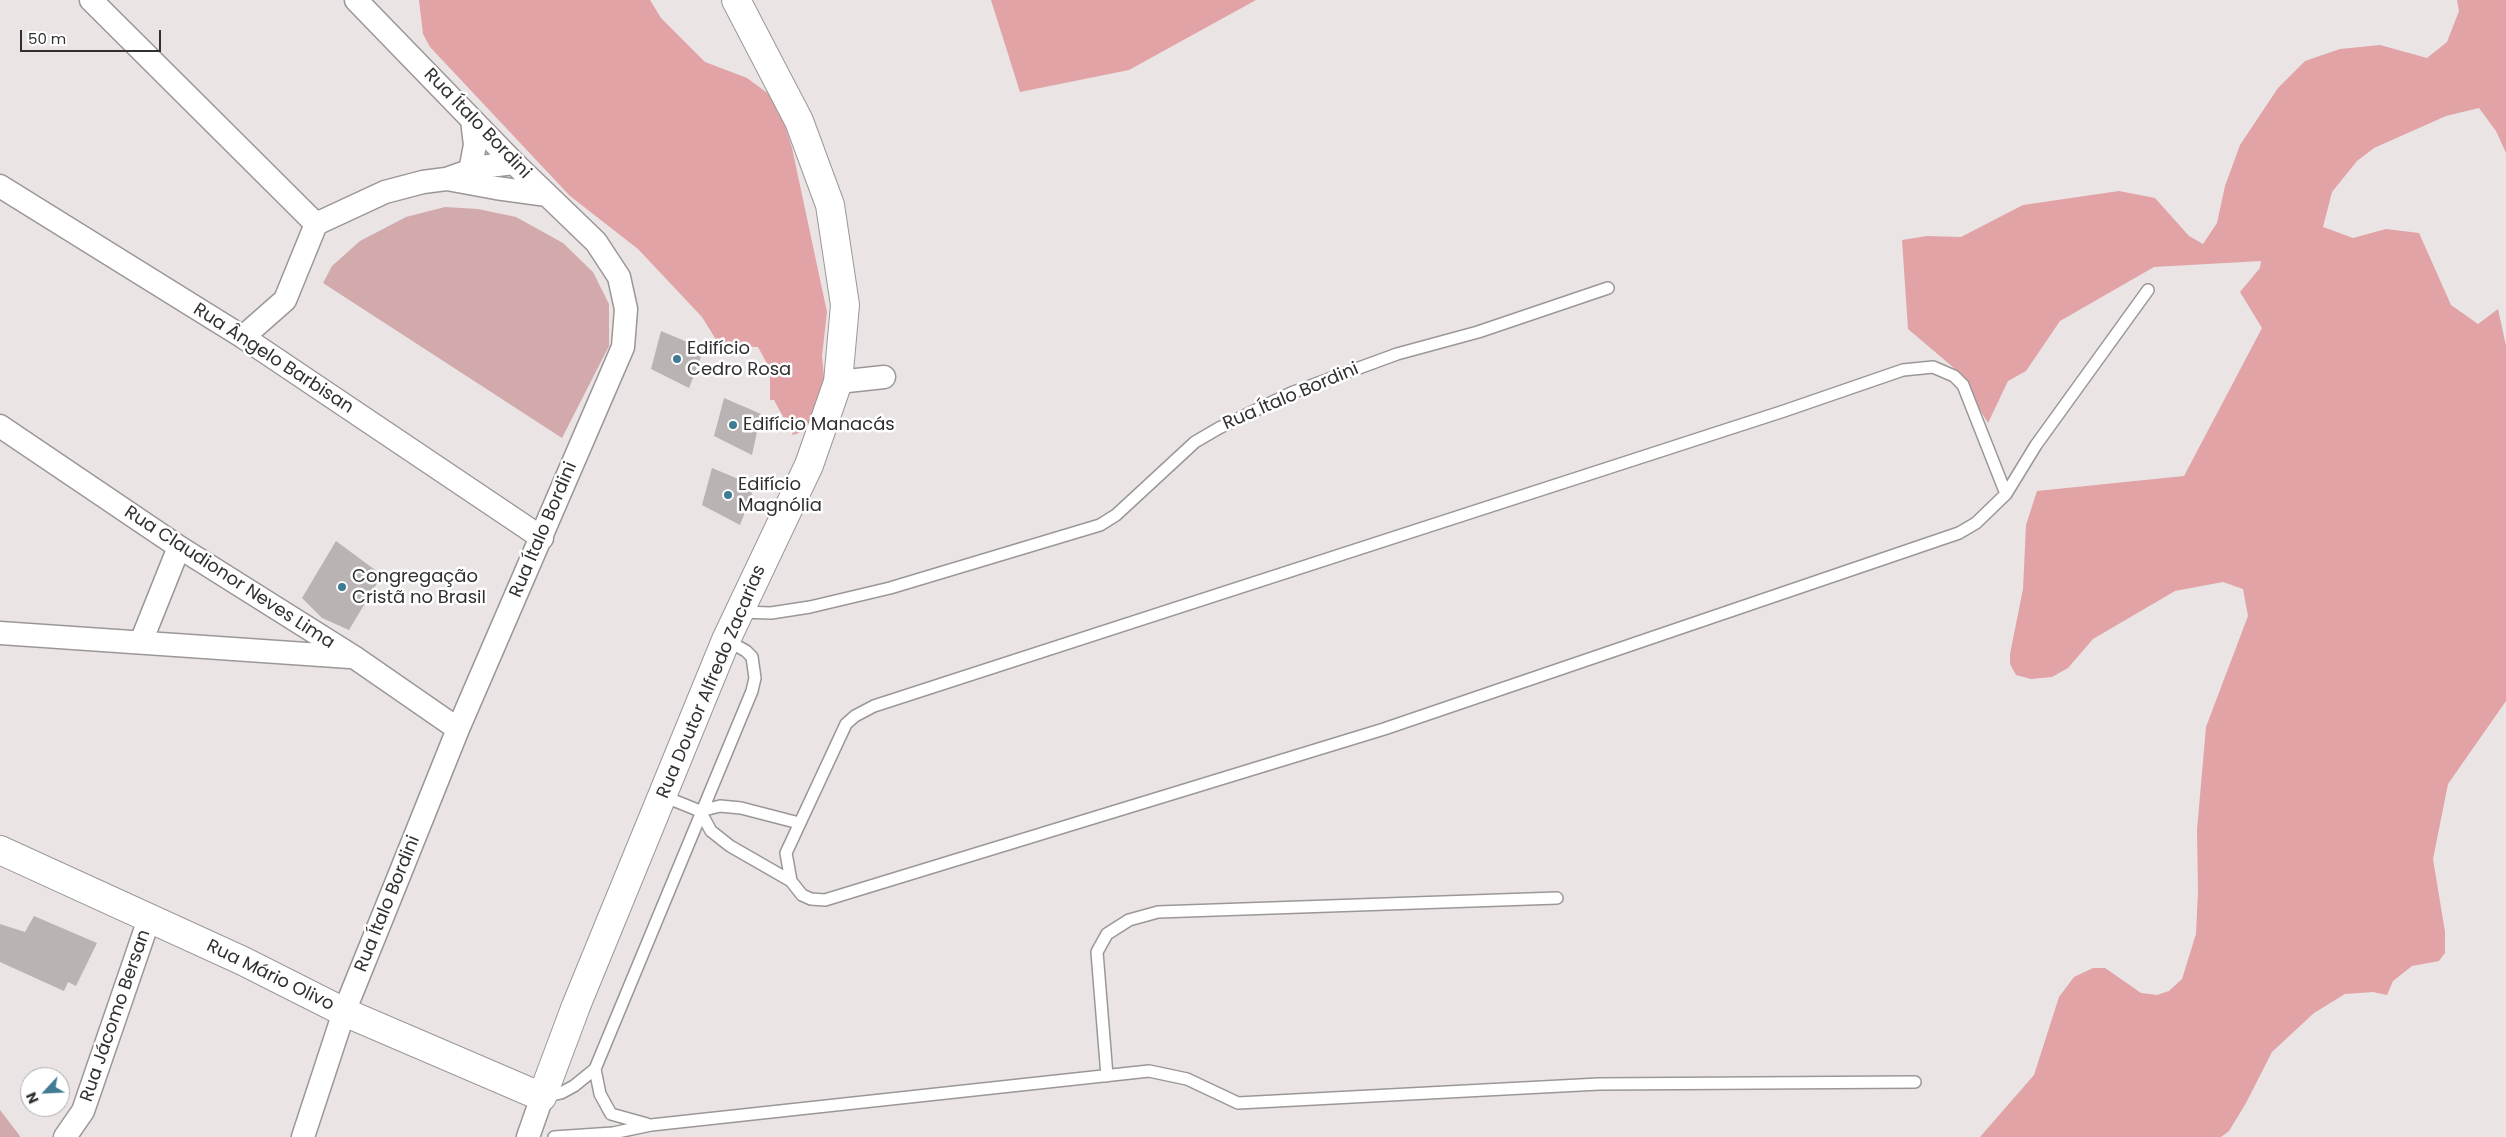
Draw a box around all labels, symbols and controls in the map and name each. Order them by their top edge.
scale bar [22,20,164,52]
text: 50 m [28,28,66,49]
street label: Rua Ítalo Bordini [419,64,535,184]
street label: Rua Ângelo Barbisan [189,299,357,419]
place label: Edifício Cedro Rosa [687,338,791,380]
marker: Edifício Cedro Rosa [671,353,683,365]
street label: Rua Ítalo Bordini [1220,359,1362,435]
place label: Edifício Manacás [743,414,895,436]
marker: Edifício Manacás [727,419,739,431]
street label: Rua Ítalo Bordini [506,459,582,601]
place label: Edifício Magnólia [738,474,822,516]
marker: Edifício Magnólia [722,489,734,501]
street label: Rua Claudionor Neves Lima [120,502,338,654]
street label: Rua Doutor Alfredo Zacarias [653,562,771,802]
place label: Congregação Cristã no Brasil [352,566,486,608]
marker: Congregação Cristã no Brasil [336,581,348,593]
street label: Rua Ítalo Bordini [351,833,425,975]
street label: Rua Jácomo Bersan [76,927,156,1105]
street label: Rua Mário Olivo [203,936,337,1016]
north arrow [20,1067,70,1117]
text: N [21,1089,44,1107]

